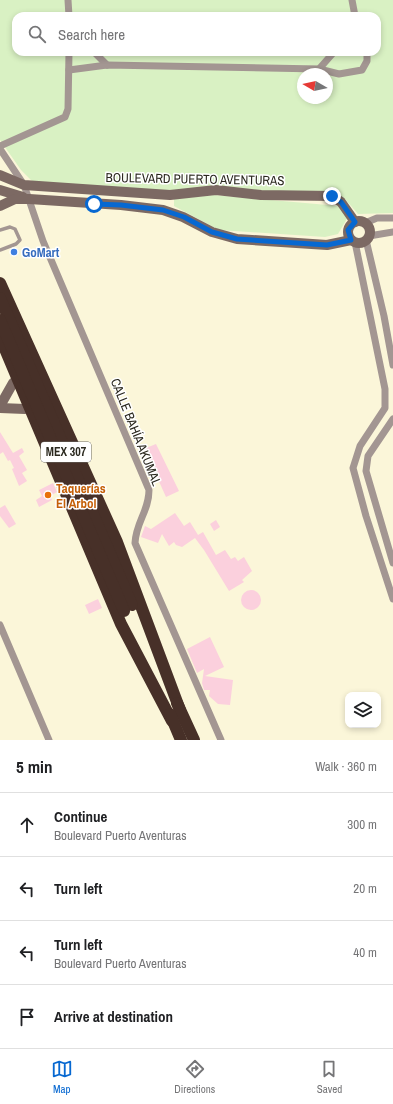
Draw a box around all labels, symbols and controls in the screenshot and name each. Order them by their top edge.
search box [12,12,381,56]
icon: search [26,23,48,45]
text: Search here [58,24,125,45]
north arrow [297,68,333,104]
street label: BOULEVARD PUERTO AVENTURAS [105,169,285,189]
route end [323,187,341,205]
route start [85,195,103,213]
place label: GoMart [22,244,60,261]
marker: GoMart [9,247,19,257]
street label: CALLE BAHÍA AKUMAL [107,376,165,488]
road number: MEX 307 [41,442,91,462]
place label: Taquerías El Arbol [56,480,106,512]
marker: Taquerías El Arbol [43,490,53,500]
map controls [345,692,381,728]
button: layers [345,692,381,728]
text: 5 min [16,755,52,778]
text: Walk · 360 m [315,758,377,775]
text: Continue [54,806,107,827]
icon: ahead [16,814,38,836]
text: 300 m [347,816,377,833]
text: Boulevard Puerto Aventuras [54,827,187,844]
icon: left [16,878,38,900]
text: Turn left [54,878,102,899]
text: 20 m [353,880,377,897]
text: Turn left [54,934,102,955]
icon: left [16,942,38,964]
text: 40 m [353,944,377,961]
text: Boulevard Puerto Aventuras [54,955,187,972]
icon: arrive [16,1006,38,1028]
text: Arrive at destination [54,1006,173,1027]
tab: Map [51,1058,73,1096]
tab: Directions [174,1058,215,1096]
tab: Saved [317,1058,342,1096]

